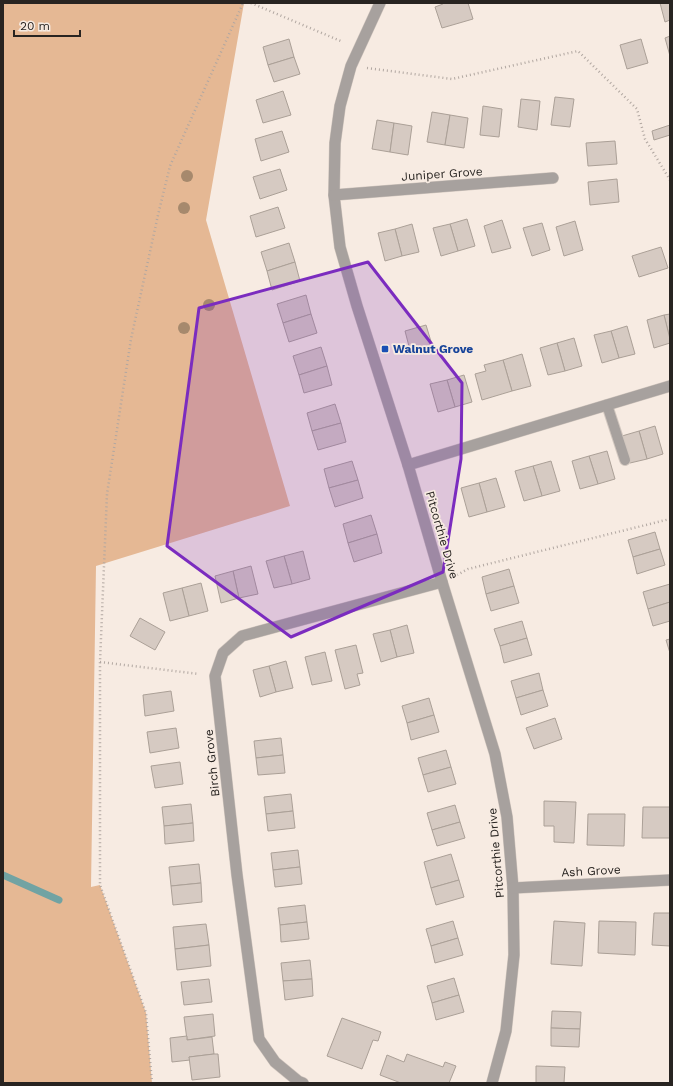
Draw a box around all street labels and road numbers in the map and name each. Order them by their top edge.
street label: Juniper Grove [401,164,483,184]
street label: Pitcorthie Drive [423,490,461,580]
street label: Birch Grove [201,729,223,797]
street label: Pitcorthie Drive [485,807,507,899]
street label: Ash Grove [561,862,621,880]

